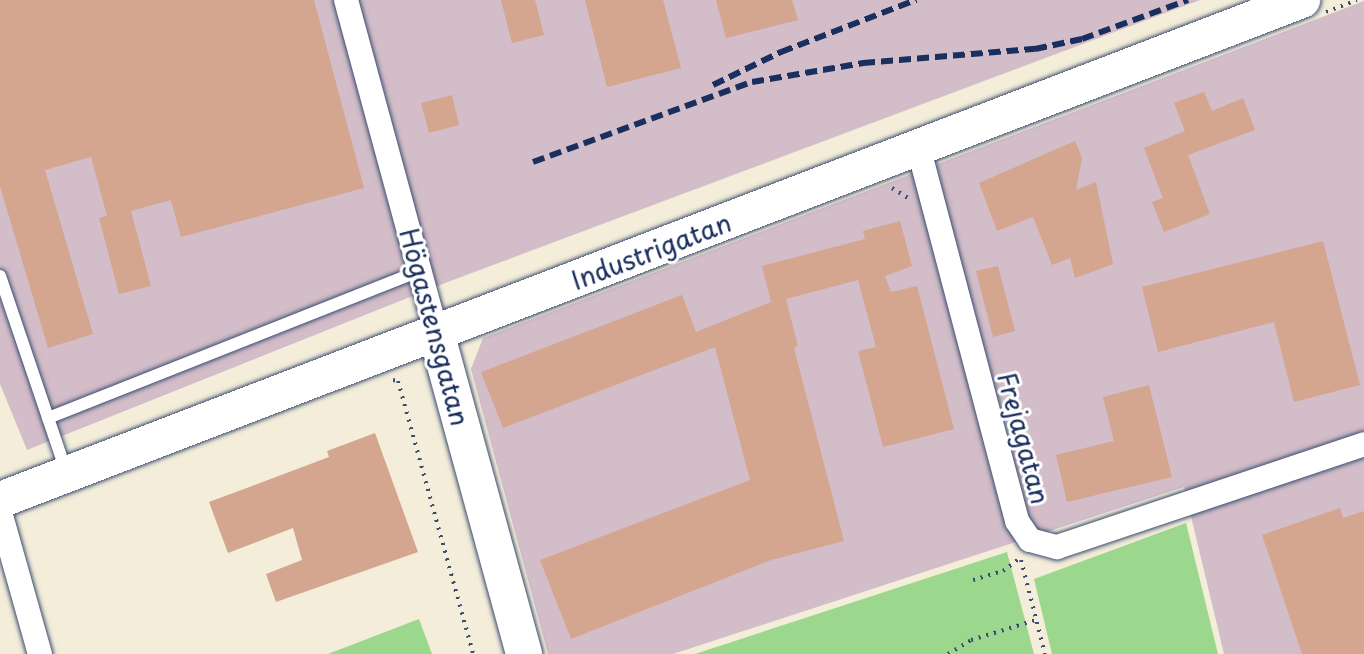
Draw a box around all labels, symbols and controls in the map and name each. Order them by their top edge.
street label: Industrigatan [567,206,735,296]
street label: Högastensgatan [394,225,476,429]
street label: Frejagatan [991,369,1057,507]

